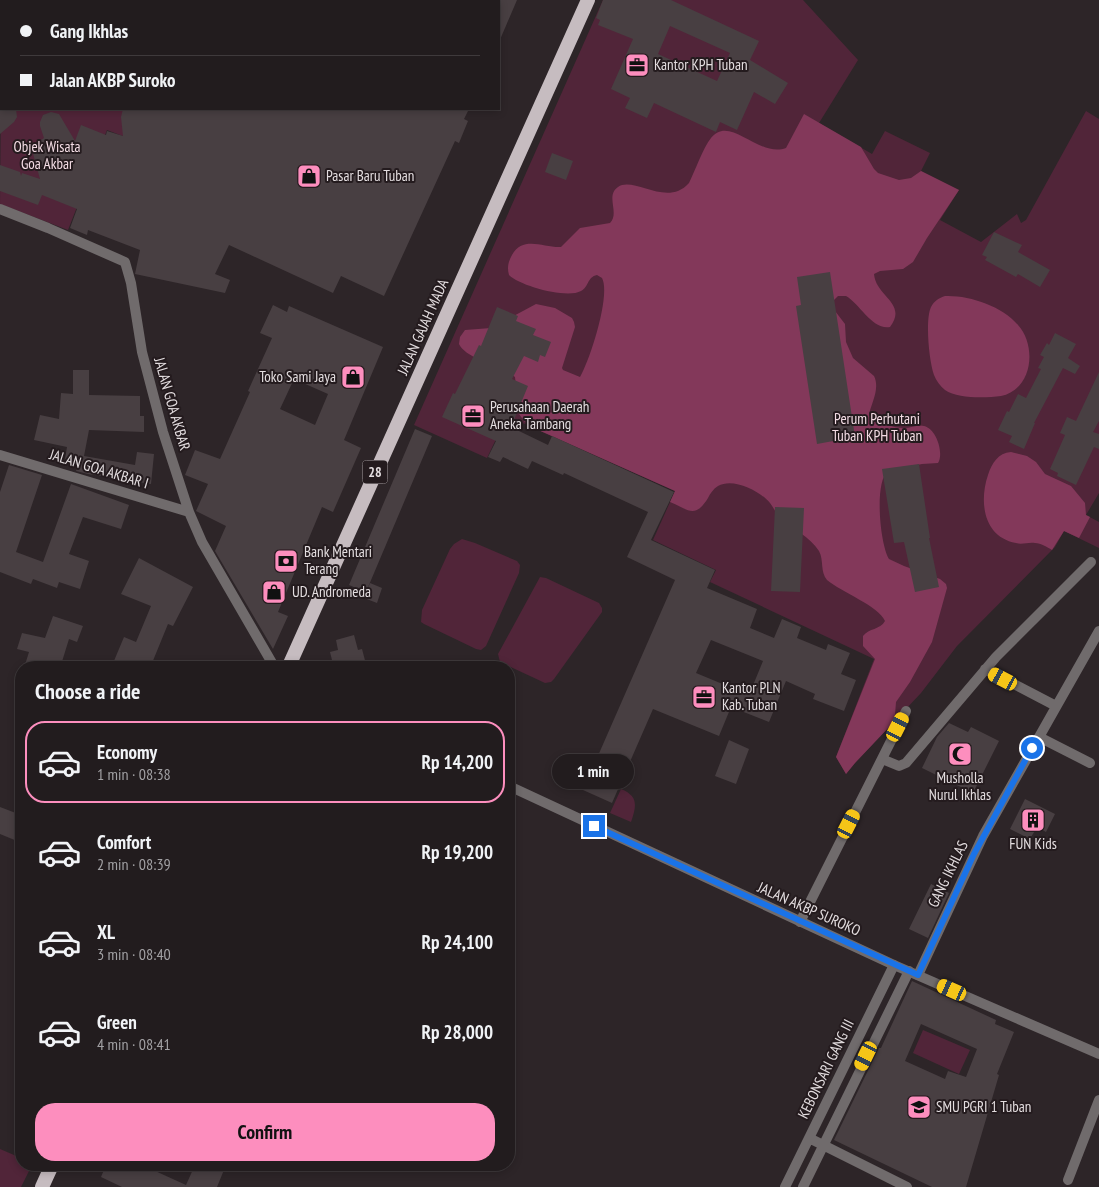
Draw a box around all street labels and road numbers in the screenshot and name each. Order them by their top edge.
street label: JALAN GAJAH MADA [392,275,453,379]
street label: JALAN GOA AKBAR [150,354,195,453]
street label: JALAN GOA AKBAR I [46,444,151,493]
road number: 28 [362,461,388,484]
street label: GANG IKHLAS [923,837,972,910]
street label: JALAN AKBP SUROKO [754,877,864,940]
street label: KEBONSARI GANG III [793,1016,858,1122]

